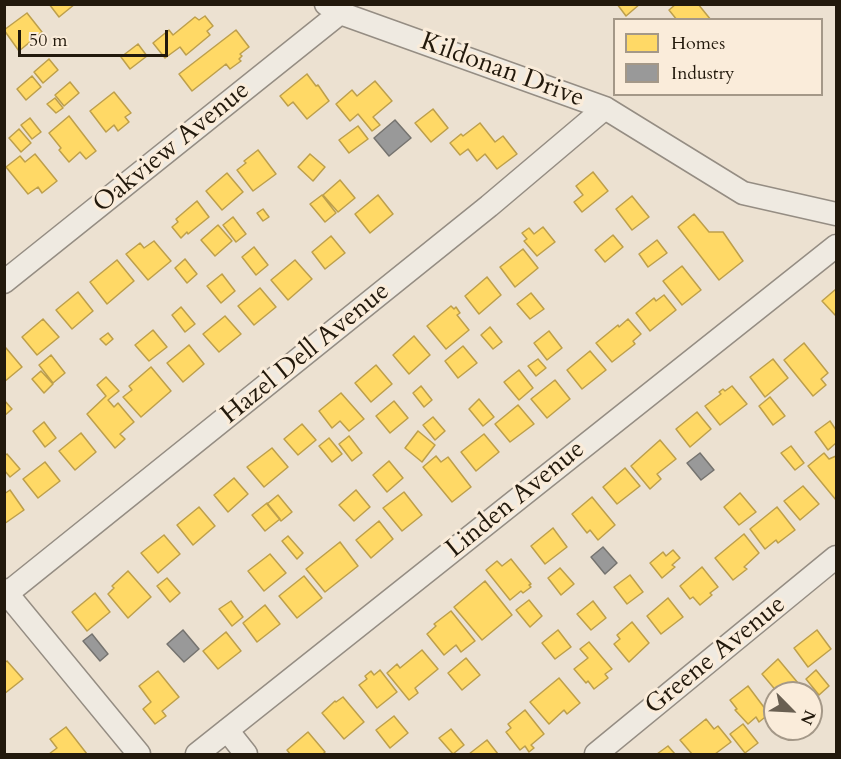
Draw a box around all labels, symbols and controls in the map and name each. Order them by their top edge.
scale bar [21,18,171,56]
legend [613,18,823,96]
street label: Kildonan Drive [416,27,588,115]
text: 50 m [29,28,68,53]
text: Homes [671,31,725,56]
text: Industry [671,61,735,86]
street label: Oakview Avenue [88,75,256,221]
street label: Hazel Dell Avenue [216,277,396,431]
street label: Linden Avenue [440,435,592,565]
street label: Greene Avenue [640,590,792,722]
north arrow [763,681,823,741]
text: N [795,707,820,728]

